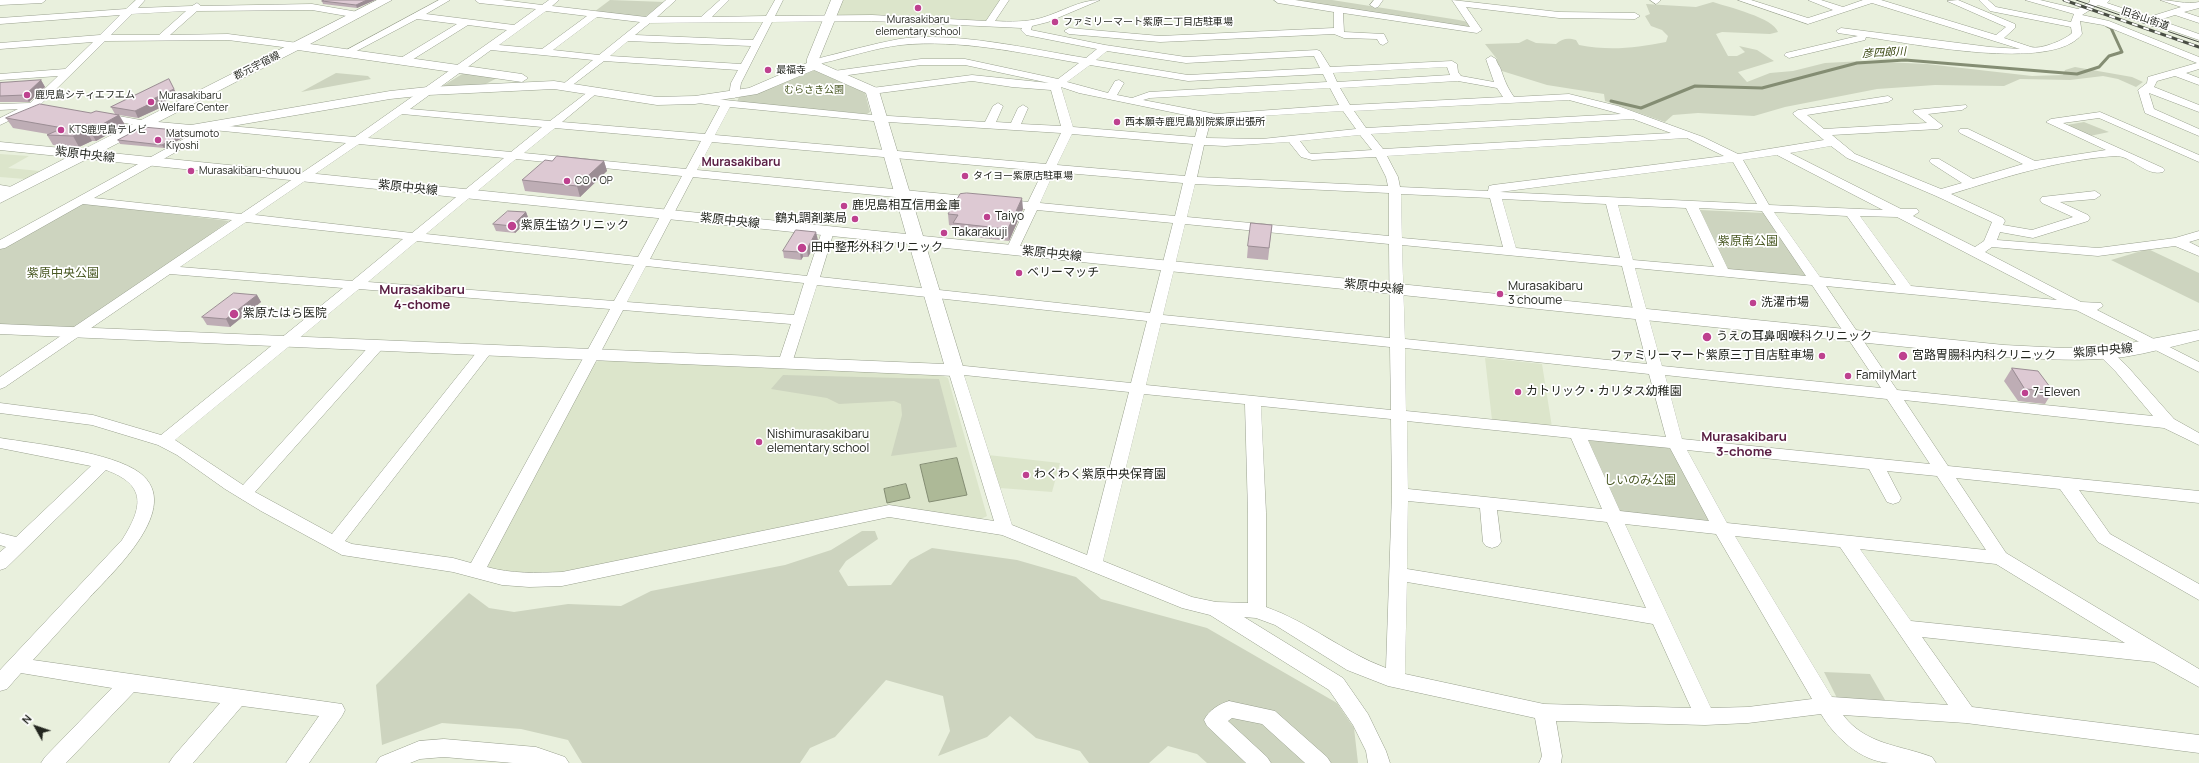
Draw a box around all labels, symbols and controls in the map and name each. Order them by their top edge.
marker: Murasakibaru elementary school [913,3,923,13]
street label: 旧谷山街道 [2119,5,2171,33]
place label: Murasakibaru elementary school [875,14,961,38]
place label: ファミリーマート紫原二丁目店駐車場 [1063,16,1233,28]
marker: ファミリーマート紫原二丁目店駐車場 [1050,17,1060,27]
water label: 彦四郎川 [1862,45,1906,61]
street label: 郡元宇宿線 [232,49,282,83]
place label: 最福寺 [776,64,806,76]
marker: 最福寺 [763,65,773,75]
park label: むらさき公園 [784,84,844,96]
place label: 鹿児島シティエフエム [35,89,135,101]
marker: 鹿児島シティエフエム [22,90,32,100]
place label: Murasakibaru Welfare Center [159,90,228,114]
marker: Murasakibaru Welfare Center [146,97,156,107]
place label: 西本願寺鹿児島別院紫原出張所 [1125,116,1265,128]
marker: 西本願寺鹿児島別院紫原出張所 [1112,117,1122,127]
place label: KTS鹿児島テレビ [69,124,147,136]
marker: KTS鹿児島テレビ [56,125,66,135]
place label: Matsumoto Kiyoshi [166,128,219,152]
marker: Matsumoto Kiyoshi [153,135,163,145]
street label: 紫原中央線 [54,144,116,166]
district label: Murasakibaru [701,156,781,170]
place label: Murasakibaru-chuuou [199,165,301,177]
marker: Murasakibaru-chuuou [186,166,196,176]
place label: タイヨー紫原店駐車場 [973,170,1073,182]
marker: タイヨー紫原店駐車場 [960,171,970,181]
place label: CO・OP [575,175,613,187]
marker: CO・OP [562,176,572,186]
street label: 紫原中央線 [377,178,439,198]
place label: 鹿児島相互信用金庫 [852,199,960,213]
marker: 鹿児島相互信用金庫 [839,201,849,211]
place label: Taiyo [995,210,1024,224]
street label: 紫原中央線 [699,211,761,231]
place label: 鶴丸調剤薬局 [775,212,847,226]
marker: Taiyo [982,212,992,222]
marker: 鶴丸調剤薬局 [850,214,860,224]
place label: 紫原生協クリニック [521,219,629,233]
marker: 紫原生協クリニック [506,220,518,232]
place label: Takarakuji [952,226,1007,240]
marker: Takarakuji [939,228,949,238]
park label: 紫原南公園 [1718,235,1778,249]
place label: 田中整形外科クリニック [811,241,943,255]
marker: 田中整形外科クリニック [796,242,808,254]
street label: 紫原中央線 [1021,244,1083,264]
place label: ベリーマッチ [1027,266,1099,280]
park label: 紫原中央公園 [27,267,99,281]
marker: ベリーマッチ [1014,268,1024,278]
street label: 紫原中央線 [1343,277,1405,297]
place label: Murasakibaru 3 choume [1508,280,1583,308]
district label: Murasakibaru 4-chome [379,282,465,313]
marker: Murasakibaru 3 choume [1495,289,1505,299]
place label: 洗濯市場 [1761,296,1809,310]
marker: 洗濯市場 [1748,298,1758,308]
place label: 紫原たはら医院 [243,307,327,321]
marker: 紫原たはら医院 [228,308,240,320]
place label: うえの耳鼻咽喉科クリニック [1716,330,1872,344]
marker: うえの耳鼻咽喉科クリニック [1701,331,1713,343]
street label: 紫原中央線 [2072,341,2134,361]
place label: ファミリーマート紫原三丁目店駐車場 [1610,349,1814,363]
place label: 宮路胃腸科内科クリニック [1912,349,2056,363]
marker: 宮路胃腸科内科クリニック [1897,350,1909,362]
marker: ファミリーマート紫原三丁目店駐車場 [1817,351,1827,361]
place label: FamilyMart [1856,369,1916,383]
marker: FamilyMart [1843,371,1853,381]
place label: カトリック・カリタス幼稚園 [1526,385,1682,399]
place label: 7-Eleven [2033,386,2080,400]
marker: カトリック・カリタス幼稚園 [1513,387,1523,397]
marker: 7-Eleven [2020,388,2030,398]
place label: Nishimurasakibaru elementary school [767,428,869,456]
district label: Murasakibaru 3-chome [1701,429,1787,460]
marker: Nishimurasakibaru elementary school [754,437,764,447]
place label: わくわく紫原中央保育園 [1034,468,1166,482]
marker: わくわく紫原中央保育園 [1021,470,1031,480]
park label: しいのみ公園 [1604,474,1676,488]
north arrow [16,707,56,747]
text: N [18,711,35,727]

